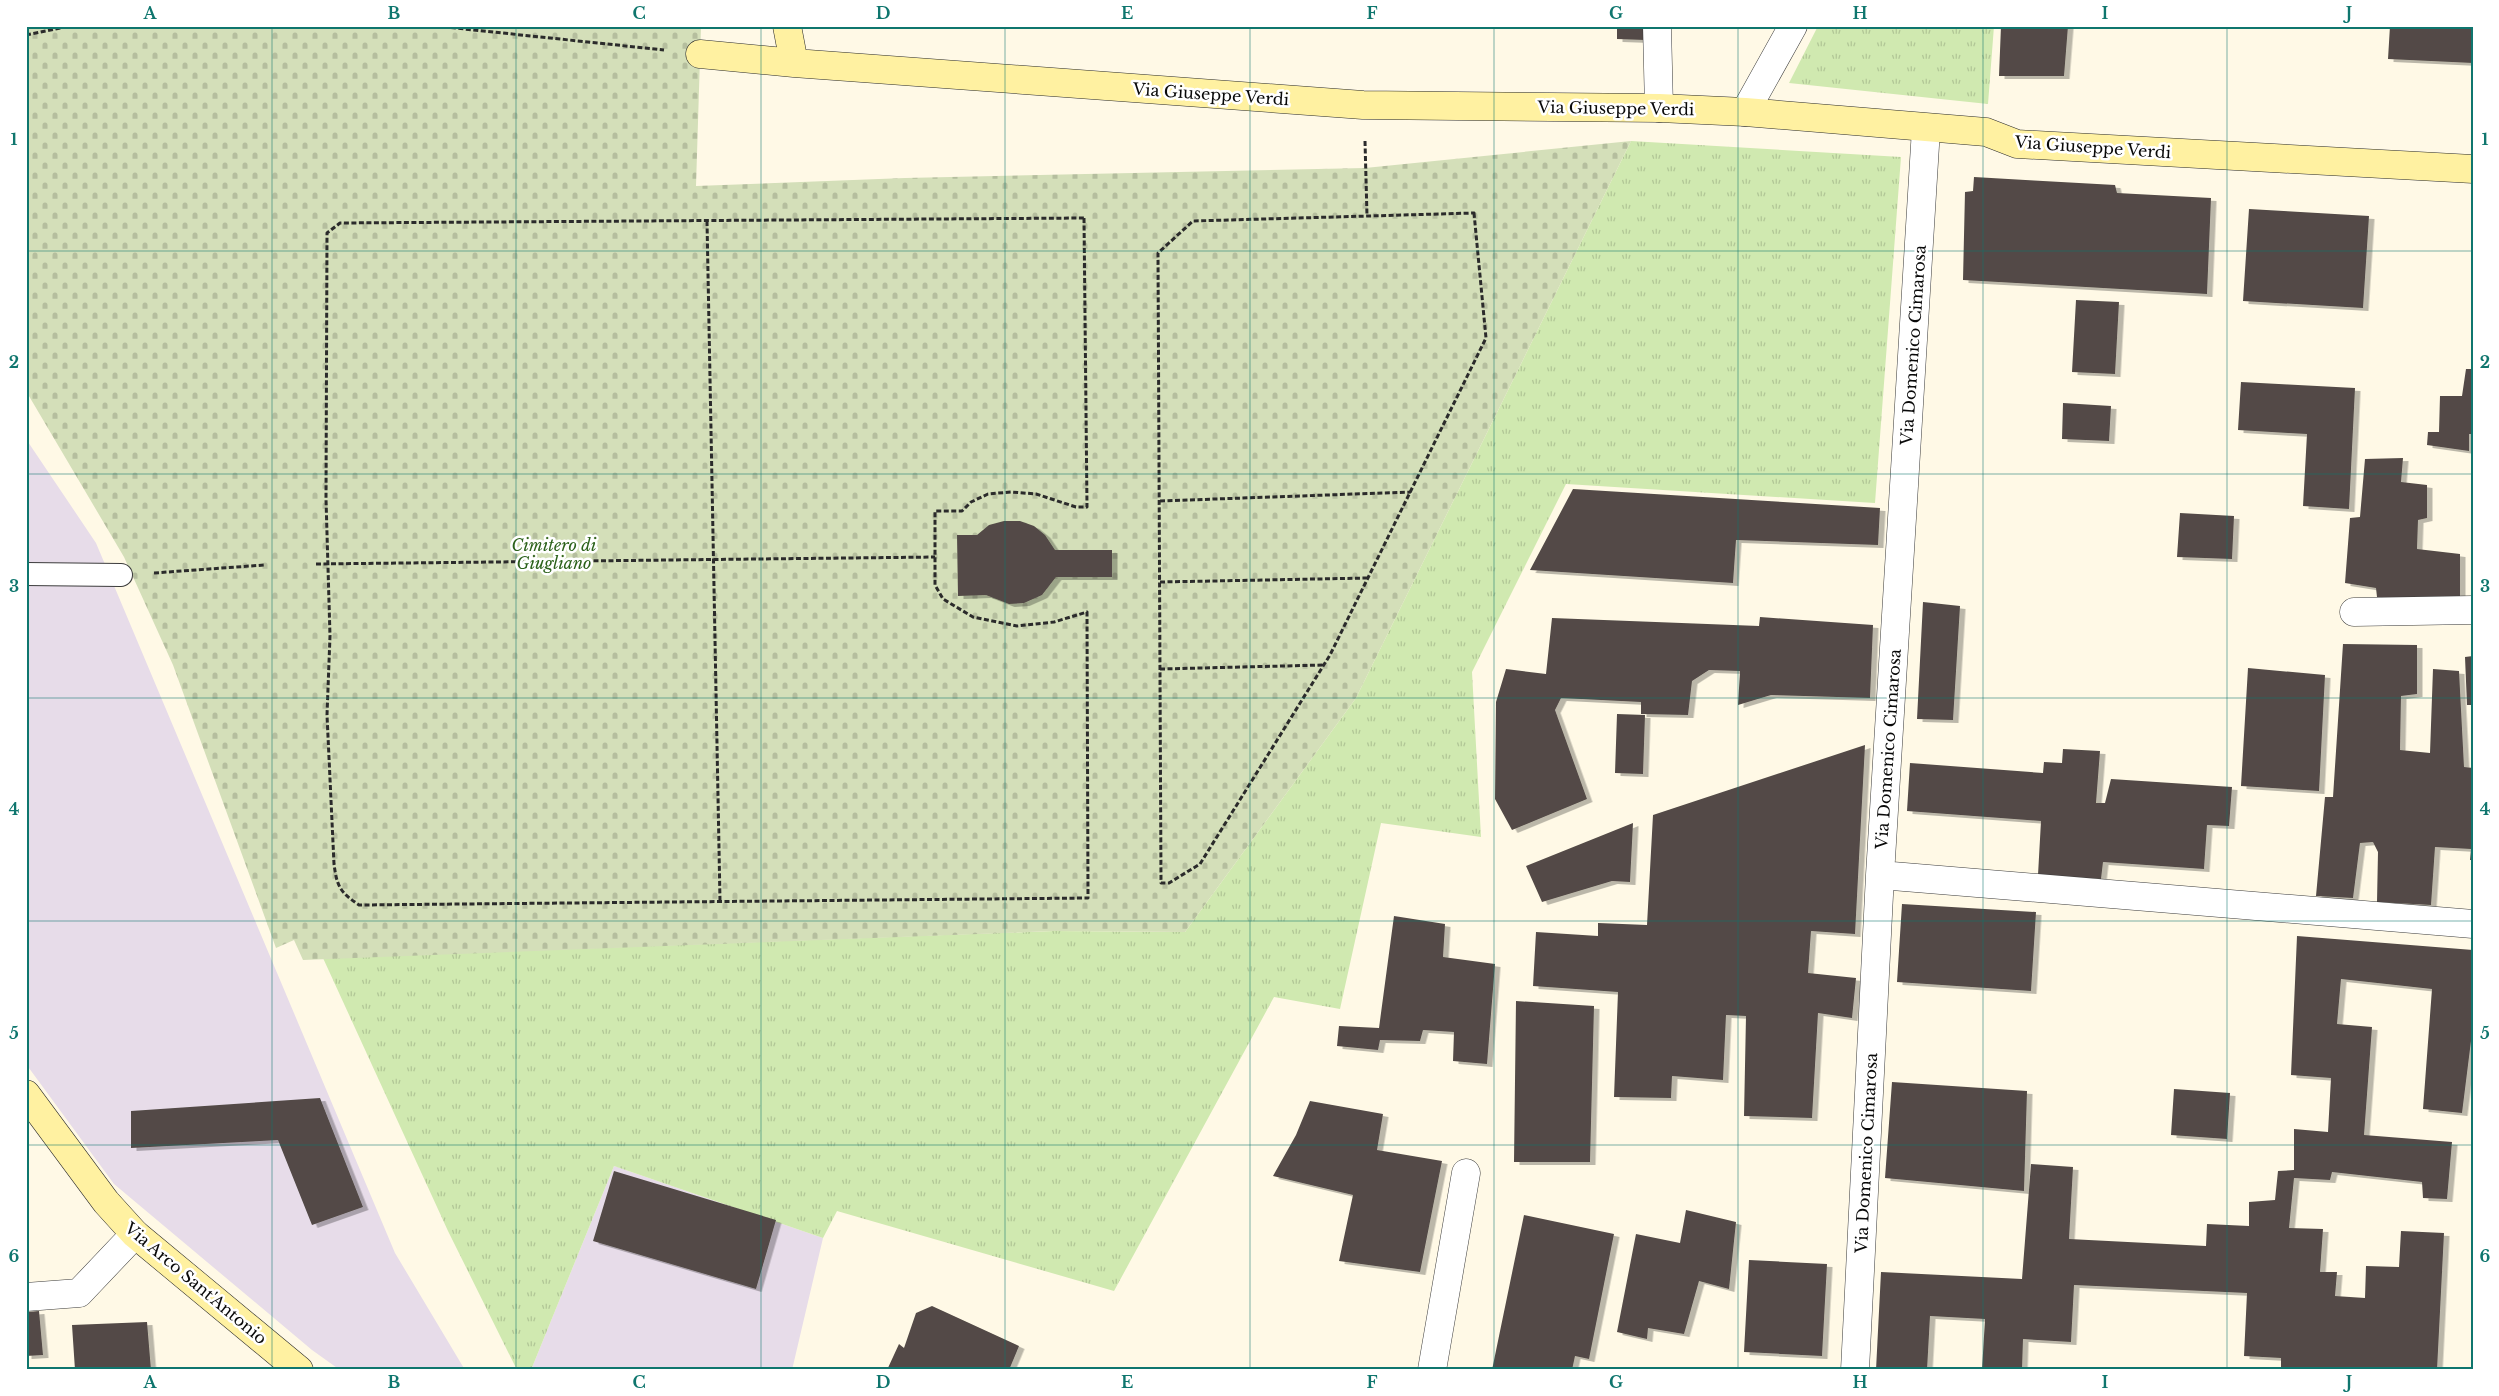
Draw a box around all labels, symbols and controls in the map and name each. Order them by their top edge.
text: A [143,3,158,23]
text: B [388,3,401,23]
text: C [632,3,646,23]
text: D [876,3,890,23]
text: E [1121,3,1133,23]
text: F [1366,3,1378,23]
text: G [1609,3,1623,23]
text: H [1852,3,1868,23]
text: I [2102,3,2109,23]
text: J [2343,3,2352,23]
street label: Via Giuseppe Verdi [1131,78,1290,109]
street label: Via Giuseppe Verdi [1537,97,1695,119]
text: 1 [11,129,18,149]
text: 1 [2482,129,2489,149]
street label: Via Giuseppe Verdi [2013,131,2172,162]
street label: Via Domenico Cimarosa [1896,244,1930,447]
text: 2 [9,352,19,372]
text: 2 [2480,352,2490,372]
park label: Cimitero di Giugliano [512,535,597,573]
text: 3 [9,576,19,596]
text: 3 [2480,576,2490,596]
street label: Via Domenico Cimarosa [1871,648,1905,851]
text: 4 [9,799,19,819]
text: 4 [2480,799,2490,819]
text: 5 [9,1023,19,1043]
text: 5 [2480,1023,2490,1043]
street label: Via Domenico Cimarosa [1851,1052,1881,1255]
street label: Via Arco Sant'Antonio [120,1217,271,1348]
text: 6 [9,1246,20,1266]
text: 6 [2480,1246,2491,1266]
text: A [143,1372,158,1392]
text: B [388,1372,401,1392]
text: C [632,1372,646,1392]
text: D [876,1372,890,1392]
text: E [1121,1372,1133,1392]
text: F [1366,1372,1378,1392]
text: G [1609,1372,1623,1392]
text: H [1852,1372,1868,1392]
text: I [2102,1372,2109,1392]
text: J [2343,1372,2352,1392]

